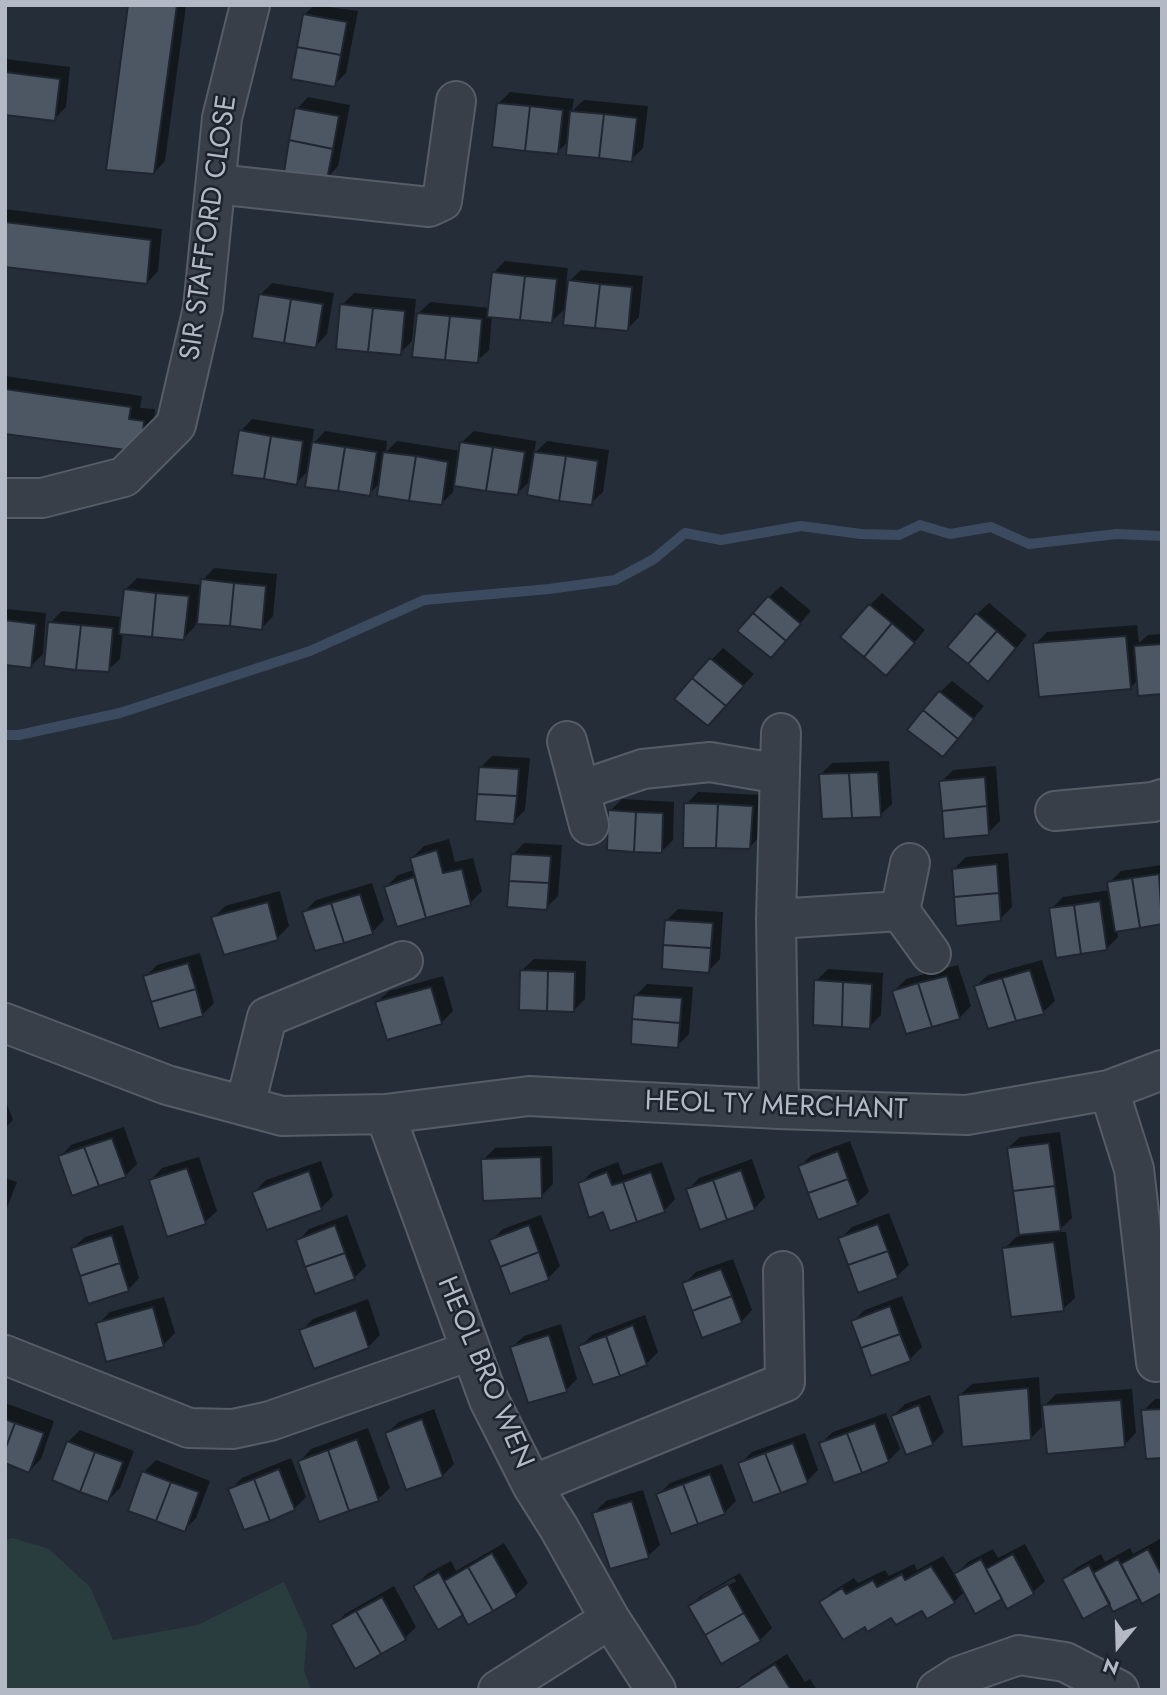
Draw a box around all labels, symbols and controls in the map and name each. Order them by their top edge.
street label: SIR STAFFORD CLOSE [175,93,245,363]
street label: HEOL TY MERCHANT [644,1086,908,1128]
street label: HEOL BRO WEN [428,1272,540,1474]
north arrow [1083,1611,1153,1681]
text: N [1099,1651,1123,1682]

